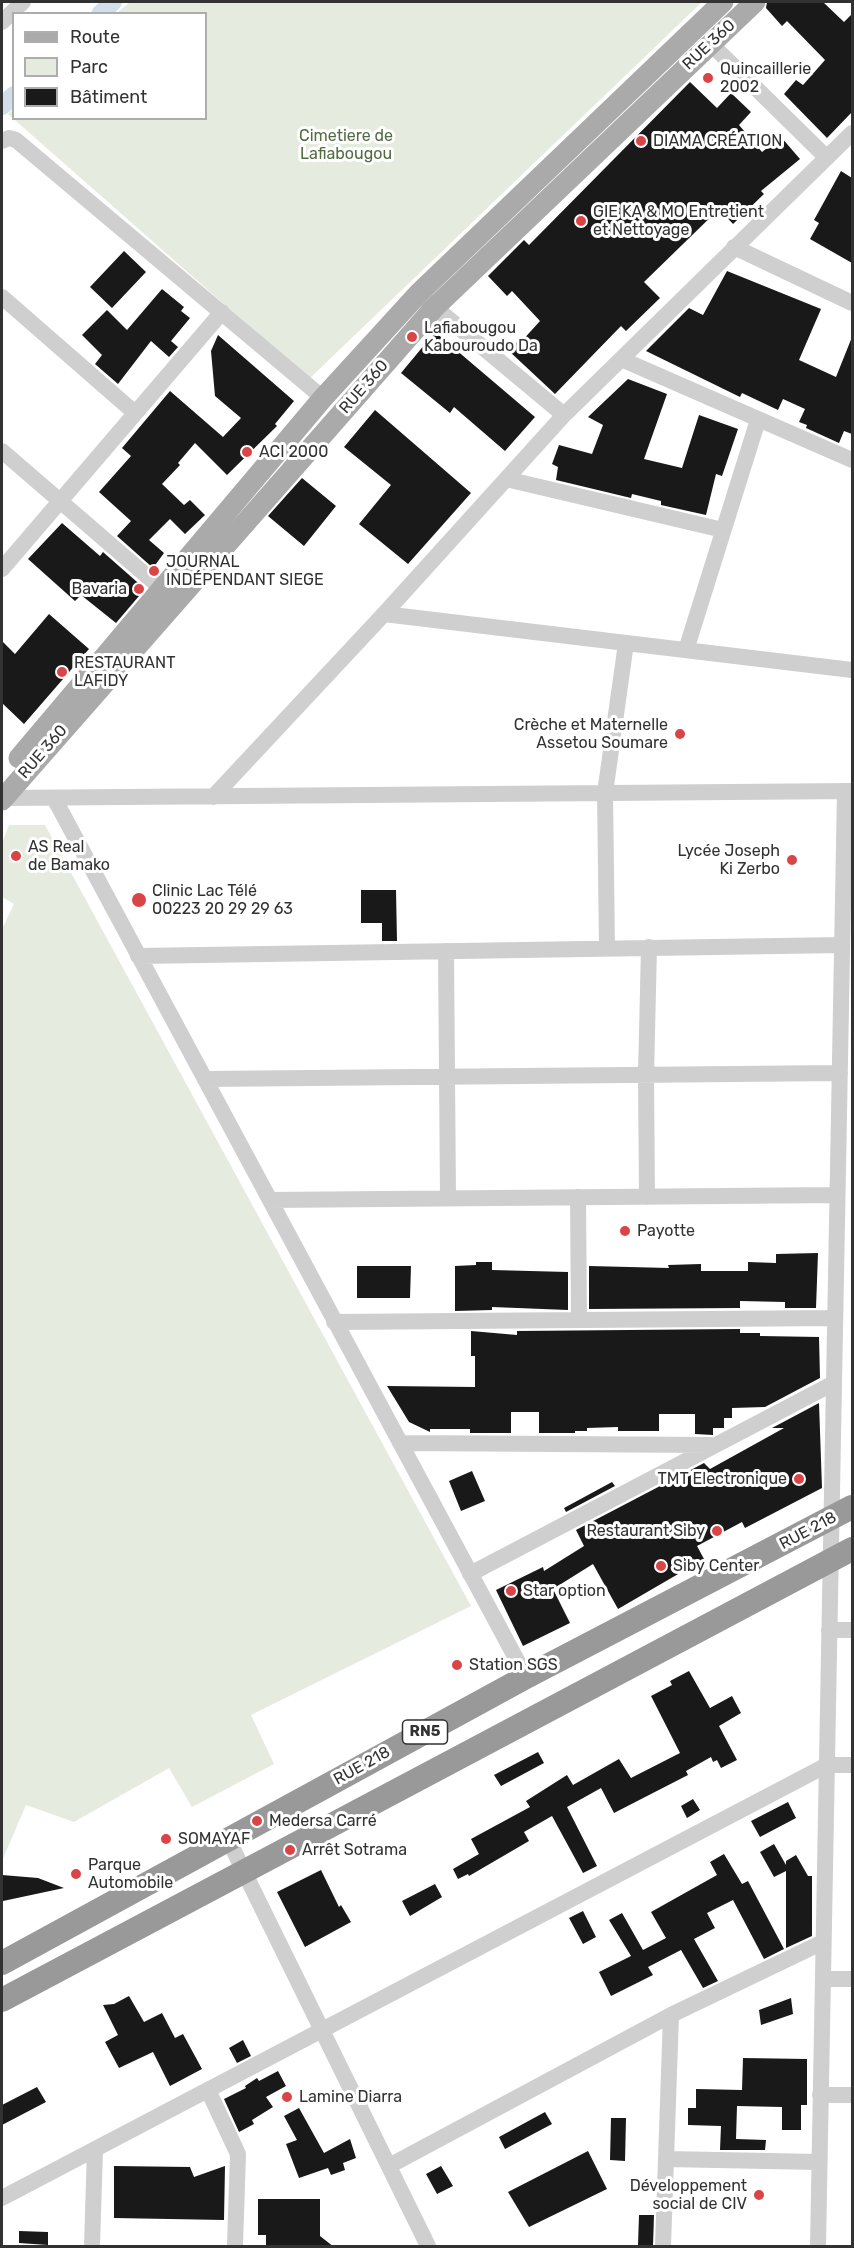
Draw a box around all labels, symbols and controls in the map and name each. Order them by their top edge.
legend [12,12,207,120]
street label: RUE 360 [679,16,739,74]
text: Route [70,26,120,48]
text: Parc [70,56,108,78]
place label: Quincaillerie 2002 [720,59,811,97]
marker: Quincaillerie 2002 [701,71,715,85]
text: Bâtiment [70,86,147,108]
park label: Cimetiere de Lafiabougou [299,126,393,164]
place label: DIAMA CRÉATION [653,131,782,151]
marker: DIAMA CRÉATION [634,134,648,148]
place label: GIE KA & MO Entretient et Nettoyage [593,202,764,240]
marker: GIE KA & MO Entretient et Nettoyage [574,214,588,228]
place label: Lafiabougou Kabouroudo Da [424,318,538,356]
marker: Lafiabougou Kabouroudo Da [405,330,419,344]
street label: RUE 360 [336,356,392,418]
place label: ACI 2000 [259,442,328,462]
marker: ACI 2000 [240,445,254,459]
place label: JOURNAL INDÉPENDANT SIEGE [166,552,324,590]
marker: JOURNAL INDÉPENDANT SIEGE [147,564,161,578]
place label: Bavaria [71,579,127,599]
marker: Bavaria [132,582,146,596]
place label: RESTAURANT LAFIDY [74,653,175,691]
marker: RESTAURANT LAFIDY [55,665,69,679]
place label: Crèche et Maternelle Assetou Soumare [514,715,668,753]
street label: RUE 360 [15,721,71,783]
marker: Crèche et Maternelle Assetou Soumare [673,727,687,741]
place label: AS Real de Bamako [28,837,110,875]
place label: Lycée Joseph Ki Zerbo [678,841,780,879]
marker: AS Real de Bamako [9,849,23,863]
marker: Lycée Joseph Ki Zerbo [785,853,799,867]
place label: Clinic Lac Télé 00223 20 29 29 63 [152,881,293,919]
marker: Clinic Lac Télé 00223 20 29 29 63 [130,891,148,909]
place label: Payotte [637,1221,695,1241]
marker: Payotte [618,1224,632,1238]
place label: TMT Electronique [657,1469,787,1489]
marker: TMT Electronique [792,1472,806,1486]
street label: RUE 218 [776,1508,840,1554]
place label: Restaurant Siby [586,1521,705,1541]
marker: Restaurant Siby [710,1524,724,1538]
place label: Siby Center [673,1556,759,1576]
marker: Siby Center [654,1559,668,1573]
place label: Star option [523,1581,606,1601]
marker: Star option [504,1584,518,1598]
place label: Station SGS [469,1655,558,1675]
marker: Station SGS [450,1658,464,1672]
road number: RN5 [402,1720,448,1744]
street label: RUE 218 [330,1743,394,1789]
place label: Medersa Carré [269,1811,377,1831]
marker: Medersa Carré [250,1814,264,1828]
place label: SOMAYAF [178,1829,250,1849]
marker: SOMAYAF [159,1832,173,1846]
place label: Arrêt Sotrama [302,1840,407,1860]
marker: Arrêt Sotrama [283,1843,297,1857]
place label: Parque Automobile [88,1855,173,1893]
marker: Parque Automobile [69,1867,83,1881]
place label: Lamine Diarra [299,2087,402,2107]
marker: Lamine Diarra [280,2090,294,2104]
place label: Développement social de CIV [630,2176,747,2214]
marker: Développement social de CIV [752,2188,766,2202]

